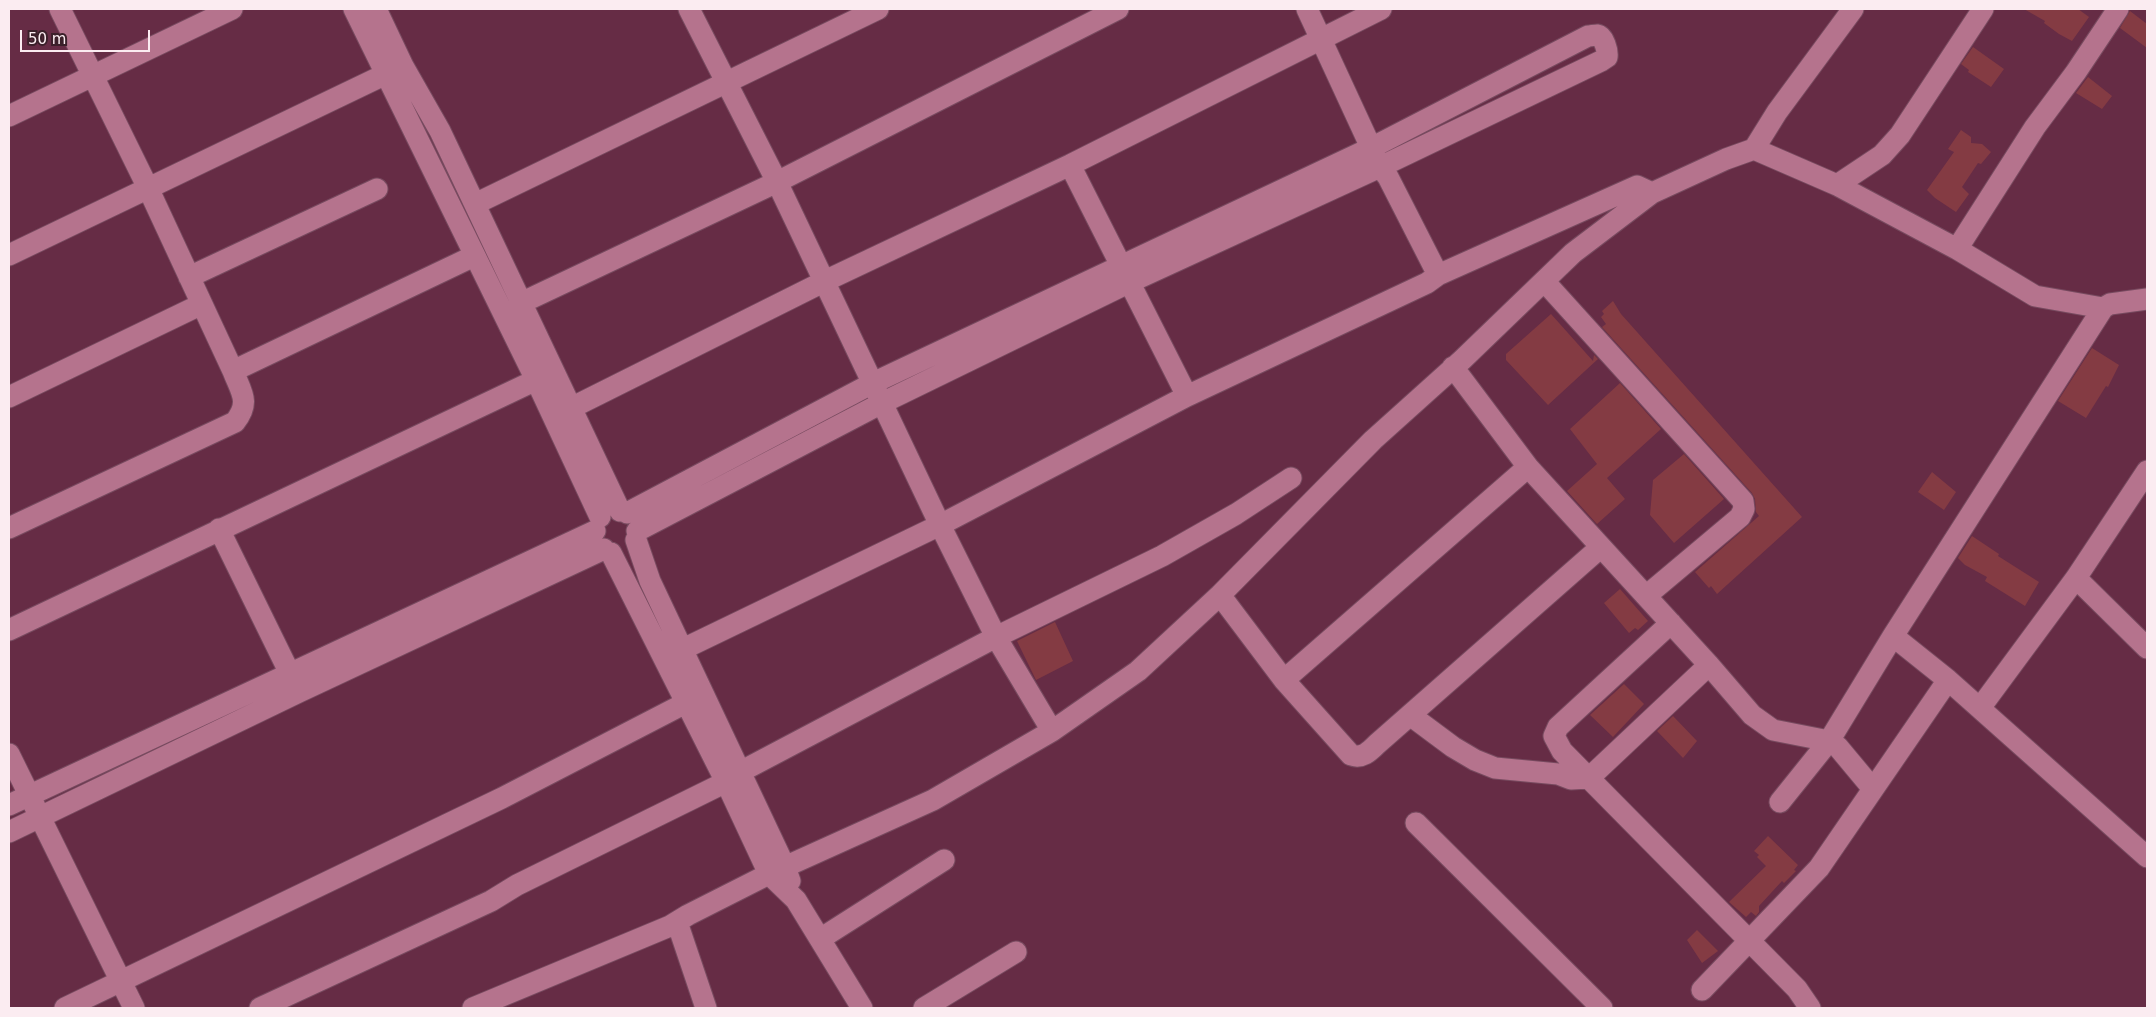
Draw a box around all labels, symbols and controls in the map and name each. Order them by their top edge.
scale bar [22,20,152,52]
text: 50 m [28,30,66,48]

